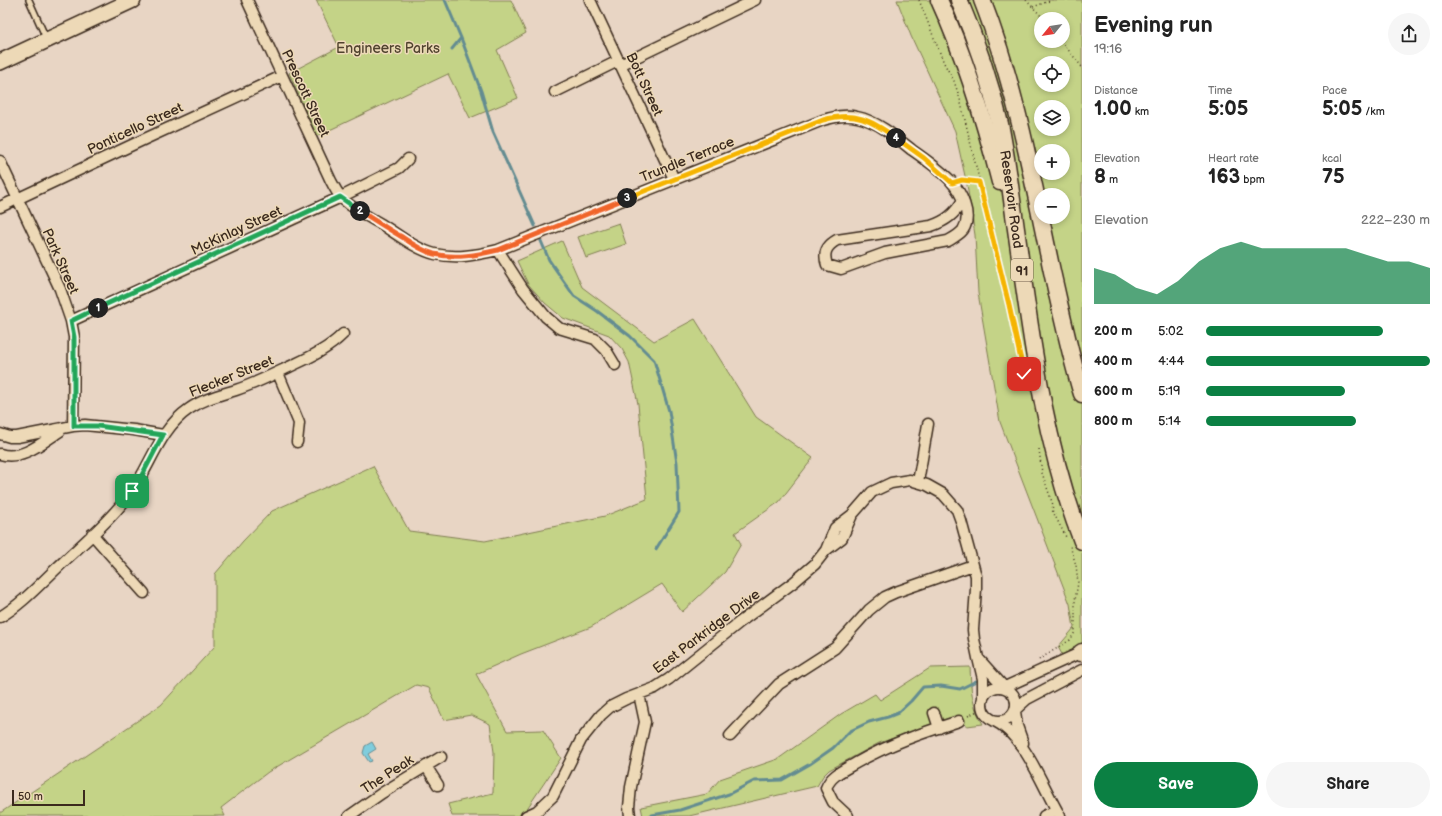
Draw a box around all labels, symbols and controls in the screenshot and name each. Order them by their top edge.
north arrow [1034,12,1070,48]
map controls [1034,12,1070,224]
text: Evening run [1094,12,1213,39]
button: share [1388,13,1430,55]
park label: Engineers Parks [336,40,440,57]
text: 19:16 [1094,41,1122,57]
street label: Prescott Street [278,47,334,140]
street label: Bott Street [622,50,667,119]
button: locate [1034,56,1070,92]
text: Distance [1094,84,1138,97]
text: Time [1208,84,1232,97]
text: Pace [1322,84,1347,97]
text: 1.00 [1094,97,1132,121]
text: 5:05 [1208,97,1248,121]
text: 5:05 [1322,97,1362,121]
street label: Ponticello Street [85,99,186,158]
button: layers [1034,100,1070,136]
text: km [1132,105,1149,118]
text: /km [1362,105,1385,118]
pin: 4 [886,128,906,148]
text: 4 [893,131,899,144]
street label: Trundle Terrace [638,133,737,186]
button: + [1034,144,1070,180]
street label: Reservoir Road [996,149,1027,250]
text: Elevation [1094,152,1140,165]
text: Heart rate [1208,152,1259,165]
text: kcal [1322,152,1342,165]
text: 8 [1094,165,1106,189]
text: 163 [1208,165,1240,189]
text: 75 [1322,165,1345,189]
text: m [1106,173,1118,186]
text: bpm [1240,173,1265,186]
pin: 3 [617,188,637,208]
button: − [1034,188,1070,224]
text: 3 [624,191,630,204]
pin: 2 [350,201,370,221]
street label: McKinlay Street [188,202,285,259]
text: 2 [357,204,363,217]
text: Elevation [1094,212,1148,228]
text: 222–230 m [1361,212,1430,228]
street label: Park Street [39,226,83,297]
road number: 91 [1011,259,1033,281]
pin: 1 [88,298,108,318]
text: 1 [96,301,100,314]
text: 200 m [1094,323,1132,339]
text: 5:02 [1158,323,1183,339]
street label: Flecker Street [187,352,276,401]
text: 400 m [1094,353,1132,369]
text: 4:44 [1158,353,1184,369]
pin [1007,357,1041,391]
icon: check [1013,363,1035,385]
text: 600 m [1094,383,1133,399]
text: 5:19 [1158,383,1181,399]
text: 800 m [1094,413,1133,429]
text: 5:14 [1158,413,1181,429]
pin [115,474,149,508]
icon: arrive [121,480,143,502]
street label: East Parkridge Drive [649,586,763,677]
street label: The Peak [358,751,417,798]
button: Save [1094,762,1258,808]
button: Share [1266,762,1430,808]
scale bar [12,788,85,807]
text: 50 m [18,790,43,803]

